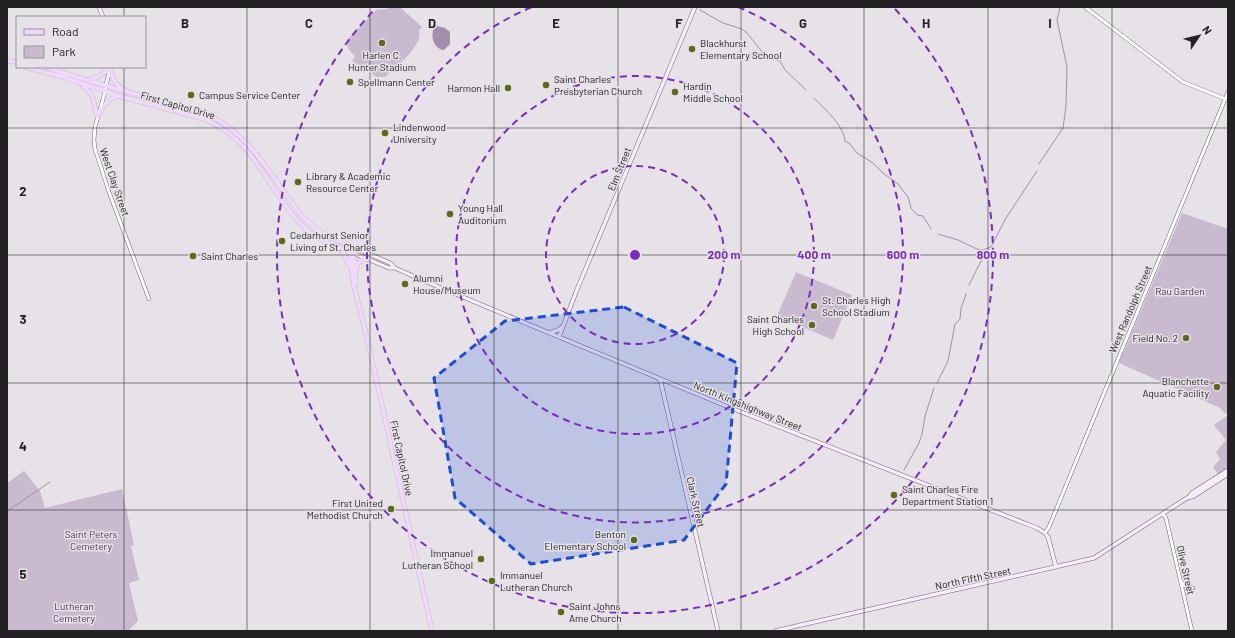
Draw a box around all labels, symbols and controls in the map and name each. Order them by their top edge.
text: B [181,15,189,31]
text: C [305,15,313,31]
text: D [428,15,436,31]
text: E [552,15,560,31]
text: F [675,15,683,31]
text: G [799,15,807,31]
text: H [922,15,930,31]
text: I [1048,15,1052,31]
legend [16,16,146,68]
north arrow [1179,16,1219,56]
text: N [1200,23,1215,37]
text: Road [52,24,79,38]
place label: Blackhurst Elementary School [700,37,781,61]
marker: Harlen C. Hunter Stadium [377,38,387,48]
text: Park [52,44,76,58]
marker: Blackhurst Elementary School [687,44,697,54]
place label: Harlen C. Hunter Stadium [348,49,416,73]
place label: Saint Charles Presbyterian Church [554,73,642,97]
place label: Spellmann Center [358,76,435,88]
marker: Spellmann Center [345,77,355,87]
marker: Saint Charles Presbyterian Church [541,80,551,90]
place label: Hardin Middle School [683,80,743,104]
place label: Harmon Hall [447,82,500,94]
marker: Harmon Hall [503,83,513,93]
marker: Hardin Middle School [670,87,680,97]
street label: First Capitol Drive [139,89,217,121]
place label: Campus Service Center [199,89,301,101]
marker: Campus Service Center [186,90,196,100]
place label: Lindenwood University [393,121,446,145]
marker: Lindenwood University [380,128,390,138]
street label: Elm Street [605,145,633,193]
street label: West Clay Street [98,146,132,218]
place label: Library & Academic Resource Center [306,170,391,194]
marker: Library & Academic Resource Center [293,177,303,187]
text: 2 [19,183,27,199]
place label: Young Hall Auditorium [458,202,506,226]
marker: Young Hall Auditorium [445,209,455,219]
place label: Cedarhurst Senior Living of St. Charles [290,229,376,253]
marker: Cedarhurst Senior Living of St. Charles [277,236,287,246]
text: 200 m [708,247,740,261]
text: 400 m [797,247,831,261]
text: 600 m [887,247,919,261]
text: 800 m [977,247,1009,261]
centre of rings [628,248,642,262]
place label: Saint Charles [201,250,258,262]
marker: Saint Charles [188,251,198,261]
street label: West Randolph Street [1106,263,1154,355]
place label: Alumni House/Museum [413,272,481,296]
marker: Alumni House/Museum [400,279,410,289]
park label: Rau Garden [1155,285,1205,297]
place label: St. Charles High School Stadium [822,294,891,318]
marker: St. Charles High School Stadium [809,301,819,311]
text: 3 [19,311,27,327]
place label: Saint Charles High School [747,313,804,337]
marker: Saint Charles High School [807,320,817,330]
place label: Field No. 2 [1132,332,1178,344]
marker: Field No. 2 [1181,333,1191,343]
place label: Blanchette Aquatic Facility [1142,375,1209,399]
street label: North Kingshighway Street [692,379,804,433]
marker: Blanchette Aquatic Facility [1212,382,1222,392]
street label: First Capitol Drive [388,419,416,497]
text: 4 [19,438,27,454]
street label: Clark Street [684,476,708,529]
place label: Saint Charles Fire Department Station 1 [902,483,993,507]
marker: Saint Charles Fire Department Station 1 [889,490,899,500]
place label: First United Methodist Church [307,497,383,521]
marker: First United Methodist Church [386,504,396,514]
park label: Saint Peters Cemetery [65,528,118,552]
place label: Benton Elementary School [545,528,626,552]
marker: Benton Elementary School [629,535,639,545]
street label: Olive Street [1174,544,1198,596]
place label: Immanuel Lutheran School [402,547,473,571]
marker: Immanuel Lutheran School [476,554,486,564]
street label: North Fifth Street [934,564,1012,592]
text: 5 [19,566,27,582]
place label: Immanuel Lutheran Church [500,569,572,593]
marker: Immanuel Lutheran Church [487,576,497,586]
park label: Lutheran Cemetery [53,600,95,624]
place label: Saint Johns Ame Church [569,600,622,624]
marker: Saint Johns Ame Church [556,607,566,617]

